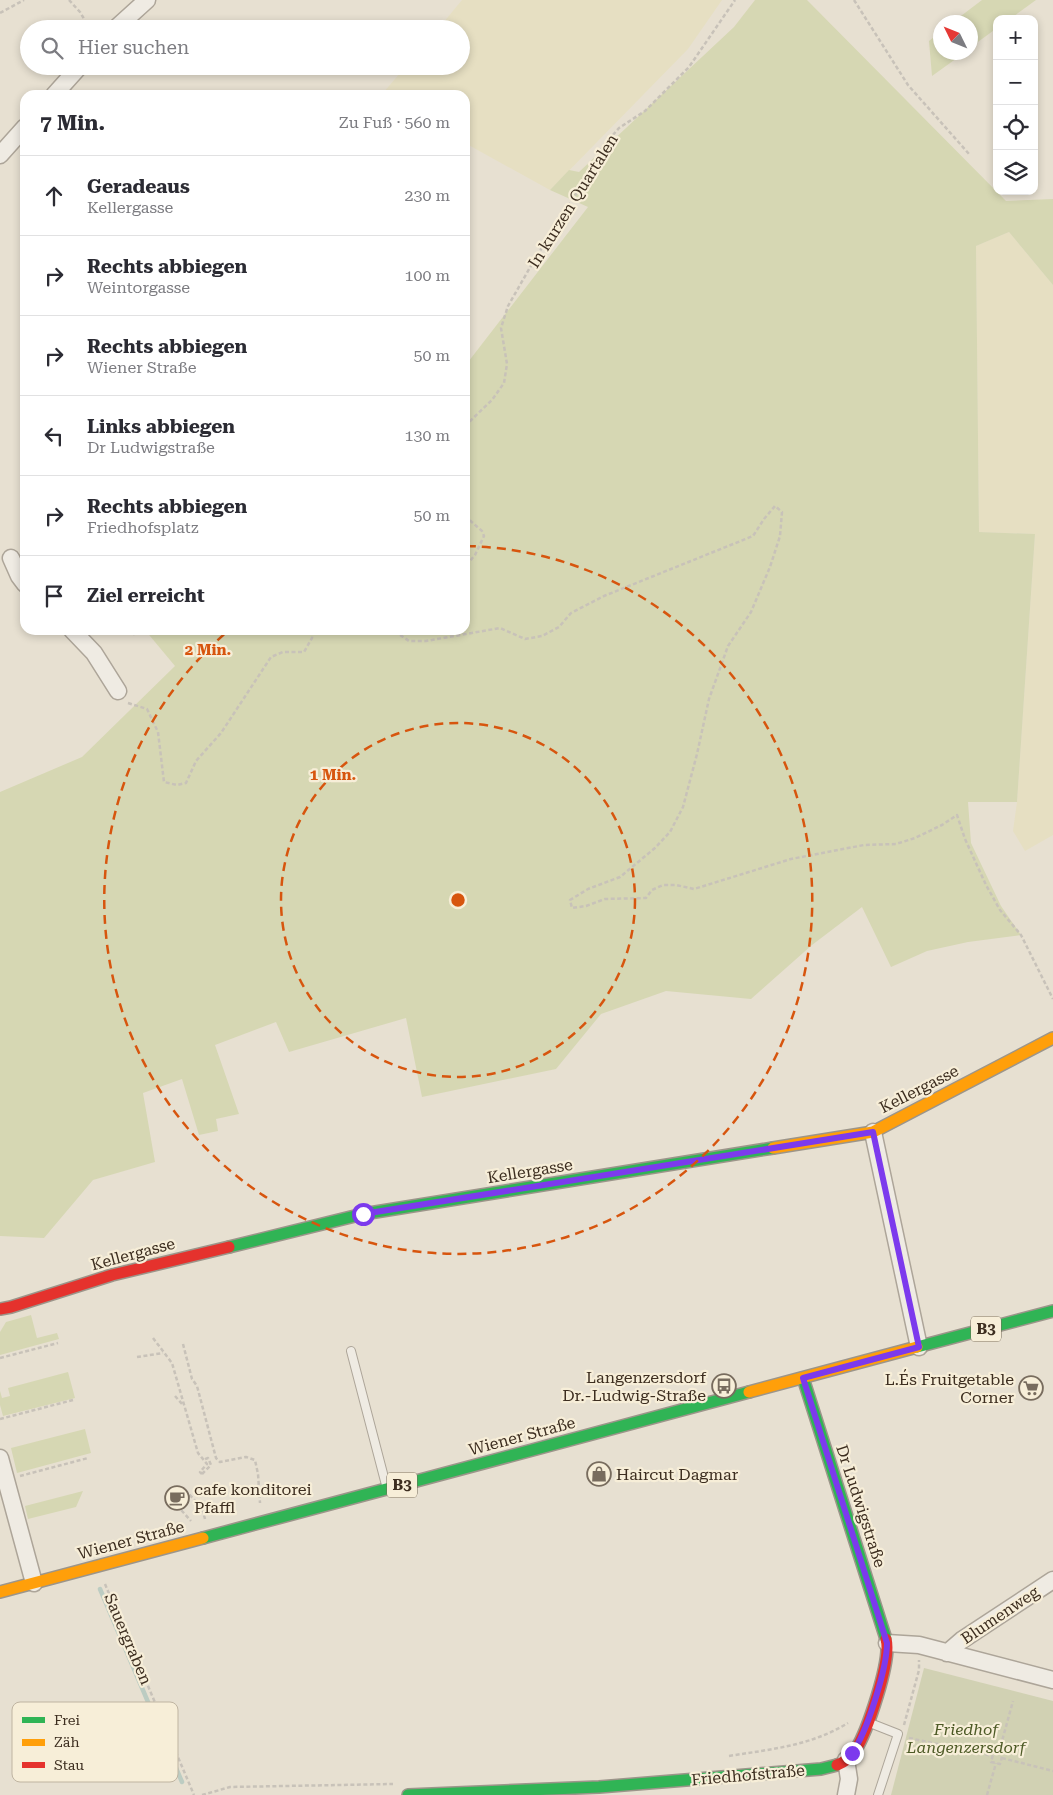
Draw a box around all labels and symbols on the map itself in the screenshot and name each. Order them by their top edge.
north arrow [933,15,978,60]
street label: In kurzen Quartalen [524,131,622,271]
text: 2 Min. [185,641,231,659]
text: 1 Min. [310,766,356,784]
centre of rings [449,891,467,909]
street label: Kellergasse [876,1061,962,1117]
street label: Kellergasse [486,1155,574,1187]
route start [352,1203,375,1226]
street label: Kellergasse [89,1234,177,1274]
road number: B3 [971,1316,1001,1342]
place label: Langenzersdorf Dr.-Ludwig-Straße [562,1368,707,1405]
place label: L.E´s Fruitgetable Corner [885,1369,1014,1407]
bus stop icon: Langenzersdorf Dr.-Ludwig-Straße [711,1373,737,1399]
supermarket icon: L.E´s Fruitgetable Corner [1018,1375,1044,1401]
street label: Wiener Straße [467,1413,578,1459]
street label: Dr Ludwigstraße [832,1442,890,1570]
shop icon: Haircut Dagmar [586,1461,612,1487]
place label: Haircut Dagmar [616,1465,739,1484]
road number: B3 [387,1472,417,1498]
place label: cafe konditorei Pfaffl [194,1480,312,1517]
cafe icon: cafe konditorei Pfaffl [164,1485,190,1511]
street label: Wiener Straße [76,1517,187,1563]
street label: Blumenweg [957,1581,1043,1648]
street label: Sauergraben [100,1590,156,1688]
legend [12,1702,178,1782]
text: Frei [54,1712,81,1728]
park label: Friedhof Langenzersdorf [905,1720,1028,1757]
text: Zäh [54,1734,79,1750]
route end [841,1742,864,1765]
text: Stau [54,1757,84,1773]
street label: Friedhofstraße [691,1761,806,1789]

